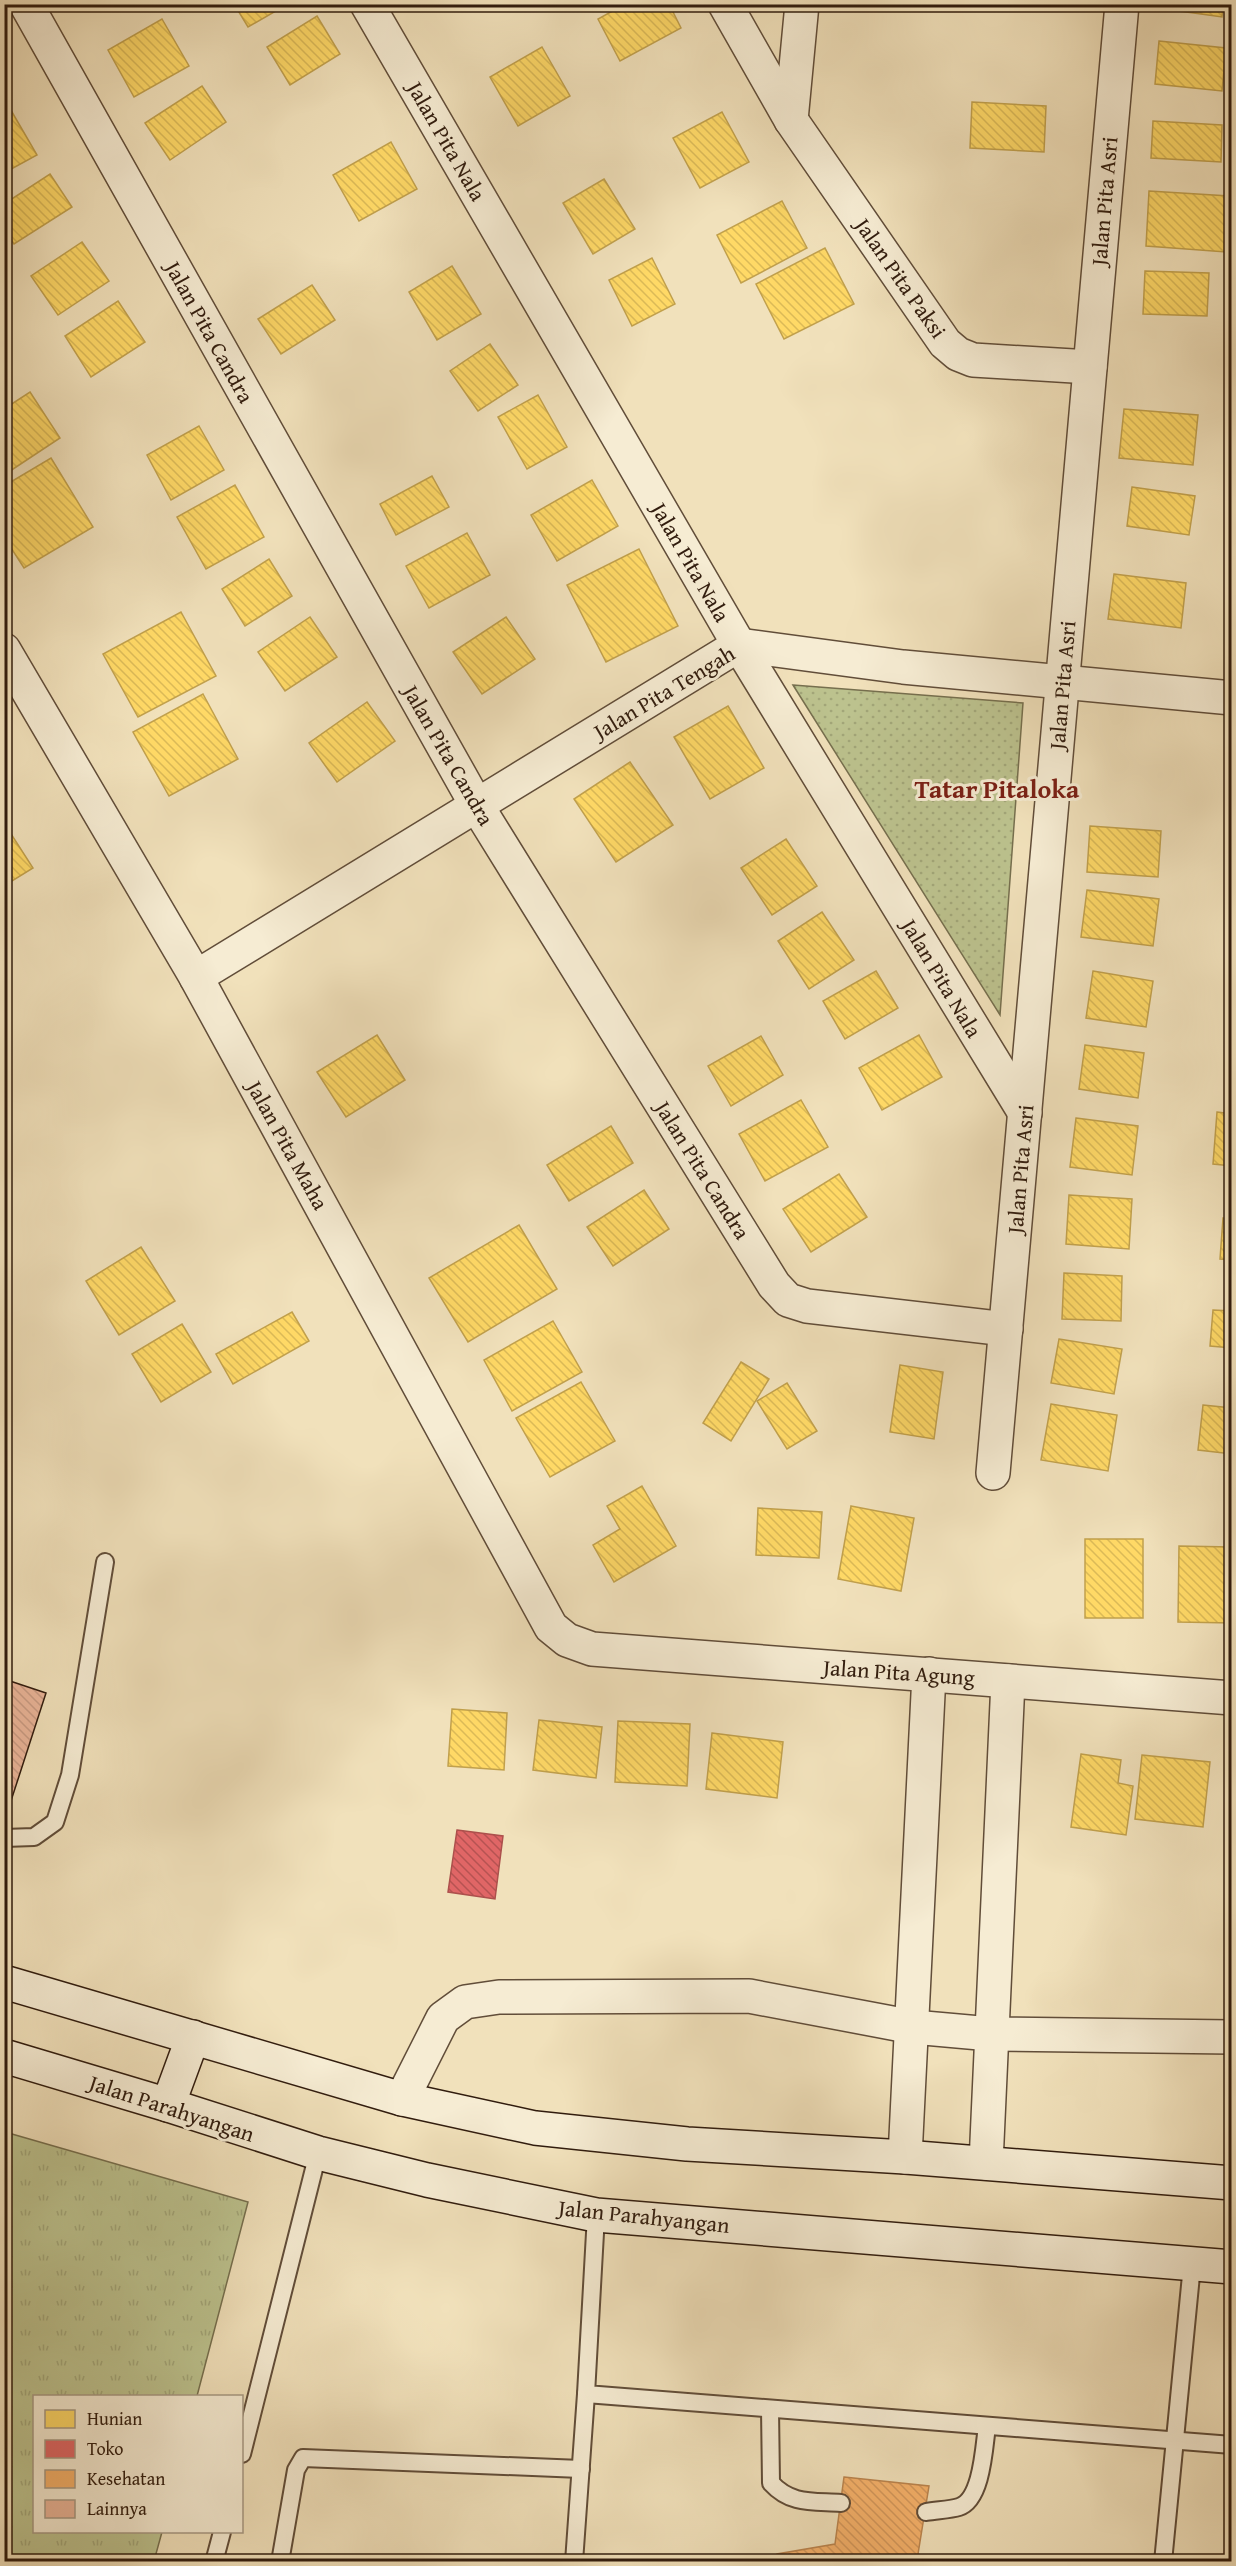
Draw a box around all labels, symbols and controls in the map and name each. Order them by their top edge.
street label: Jalan Pita Nala [398,73,495,207]
street label: Jalan Pita Asri [1082,135,1126,270]
street label: Jalan Pita Paksi [846,209,954,345]
street label: Jalan Pita Candra [156,253,263,409]
street label: Jalan Pita Nala [642,494,739,628]
street label: Jalan Pita Asri [1040,619,1084,754]
street label: Jalan Pita Tengah [585,637,741,748]
street label: Jalan Pita Candra [394,676,503,832]
district label: Tatar Pitaloka [915,769,1080,808]
street label: Jalan Pita Nala [892,910,990,1044]
street label: Jalan Pita Maha [238,1072,337,1216]
street label: Jalan Pita Candra [646,1092,759,1246]
street label: Jalan Pita Asri [998,1103,1042,1238]
street label: Jalan Pita Agung [819,1651,976,1693]
street label: Jalan Parahyangan [82,2065,259,2150]
street label: Jalan Parahyangan [554,2191,732,2241]
legend [33,2395,243,2533]
text: Hunian [87,2405,142,2432]
text: Toko [87,2435,124,2462]
text: Kesehatan [87,2465,165,2492]
text: Lainnya [87,2495,147,2522]

